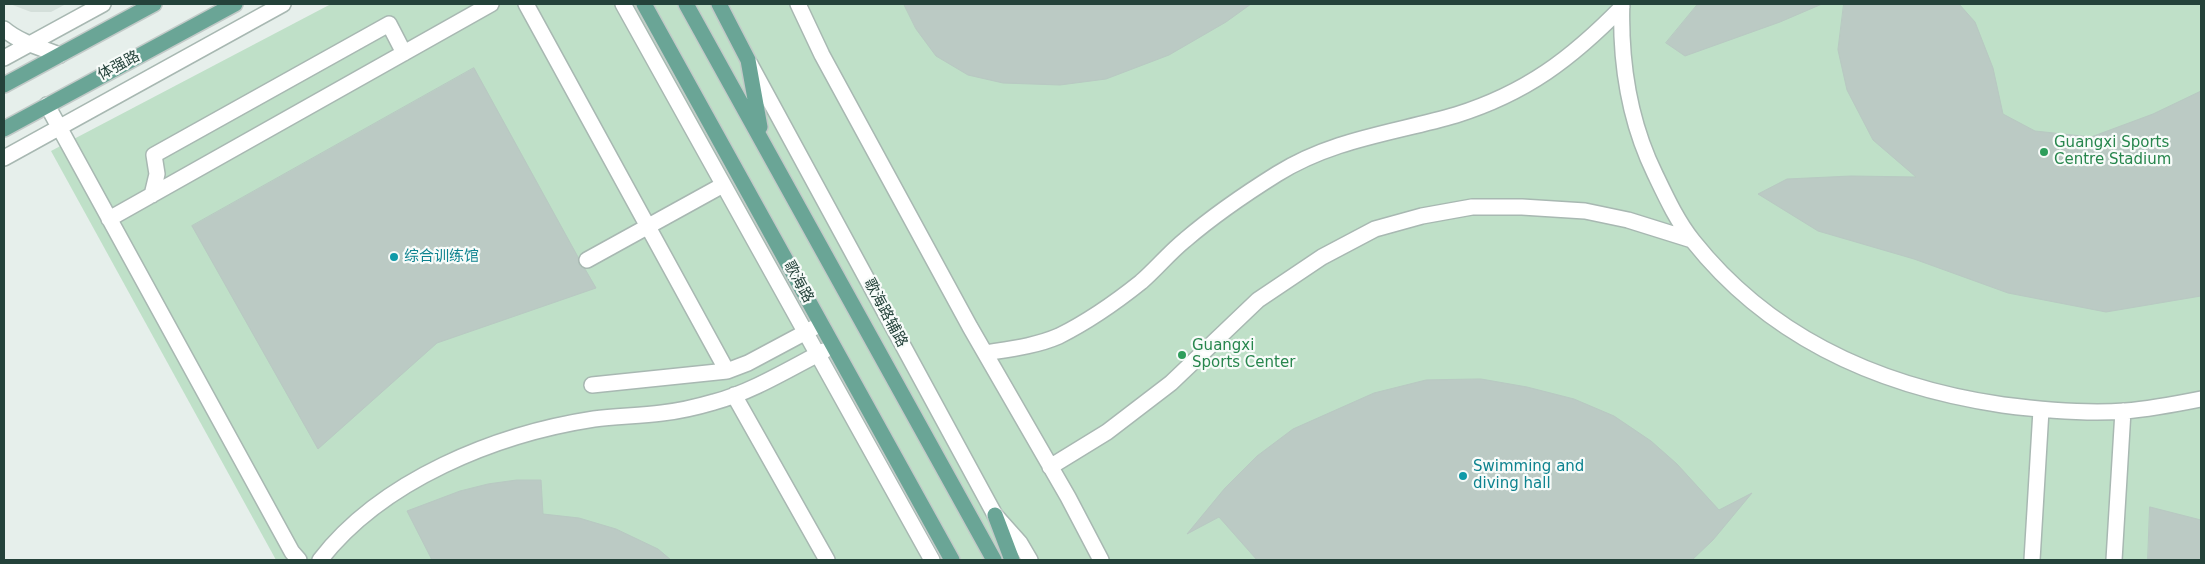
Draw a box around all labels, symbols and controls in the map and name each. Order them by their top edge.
street label: 体强路 [95,47,143,85]
place label: Guangxi Sports Centre Stadium [2054,134,2171,169]
marker: Guangxi Sports Centre Stadium [2038,146,2050,158]
place label: 综合训练馆 [404,248,479,266]
marker: 综合训练馆 [388,251,400,263]
street label: 歌海路 [779,258,817,306]
street label: 歌海路辅路 [859,276,911,350]
place label: Guangxi Sports Center [1192,337,1295,372]
marker: Guangxi Sports Center [1176,349,1188,361]
place label: Swimming and diving hall [1473,458,1584,493]
marker: Swimming and diving hall [1457,470,1469,482]

